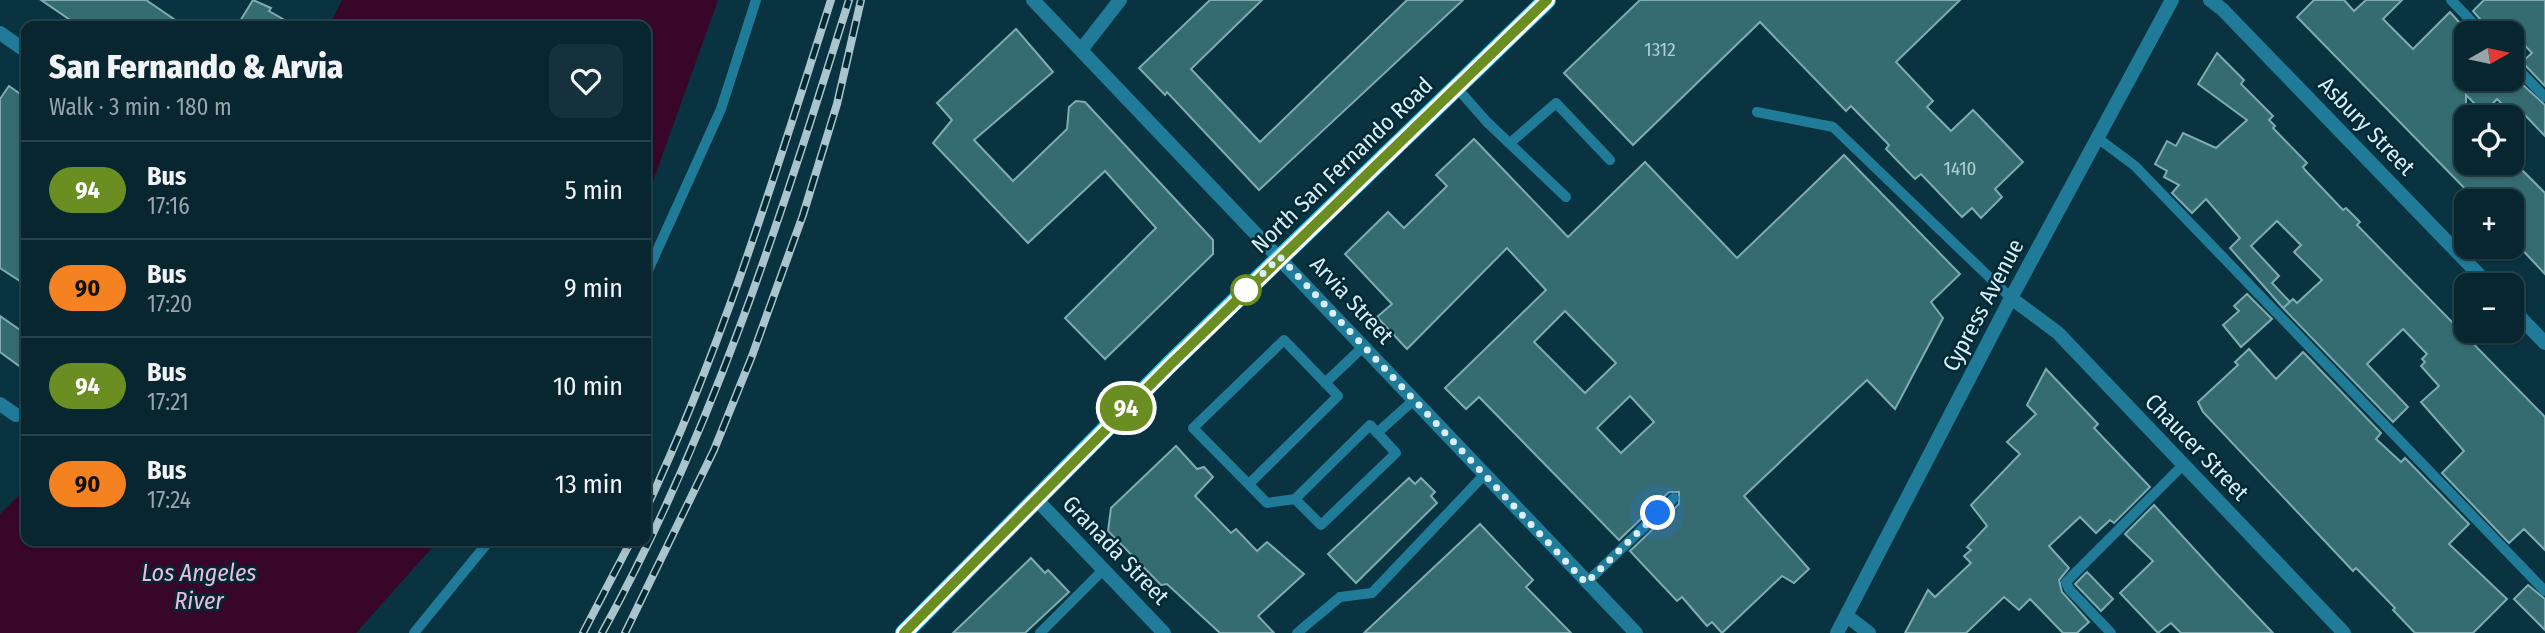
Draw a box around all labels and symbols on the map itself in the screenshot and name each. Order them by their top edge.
north arrow [2454,21,2524,91]
house number: 1312 [1644,38,1676,61]
street label: North San Fernando Road [1246,71,1438,259]
street label: Asbury Street [2313,71,2421,182]
house number: 1410 [1944,157,1976,180]
street label: Cypress Avenue [1936,234,2030,376]
street label: Arvia Street [1304,250,1400,350]
unlabelled marker [1231,275,1261,305]
line badge: 94 [1094,385,1158,431]
street label: Chaucer Street [2139,388,2255,507]
street label: Granada Street [1057,490,1175,611]
your location [1640,495,1675,530]
water label: Los Angeles River [142,559,256,615]

